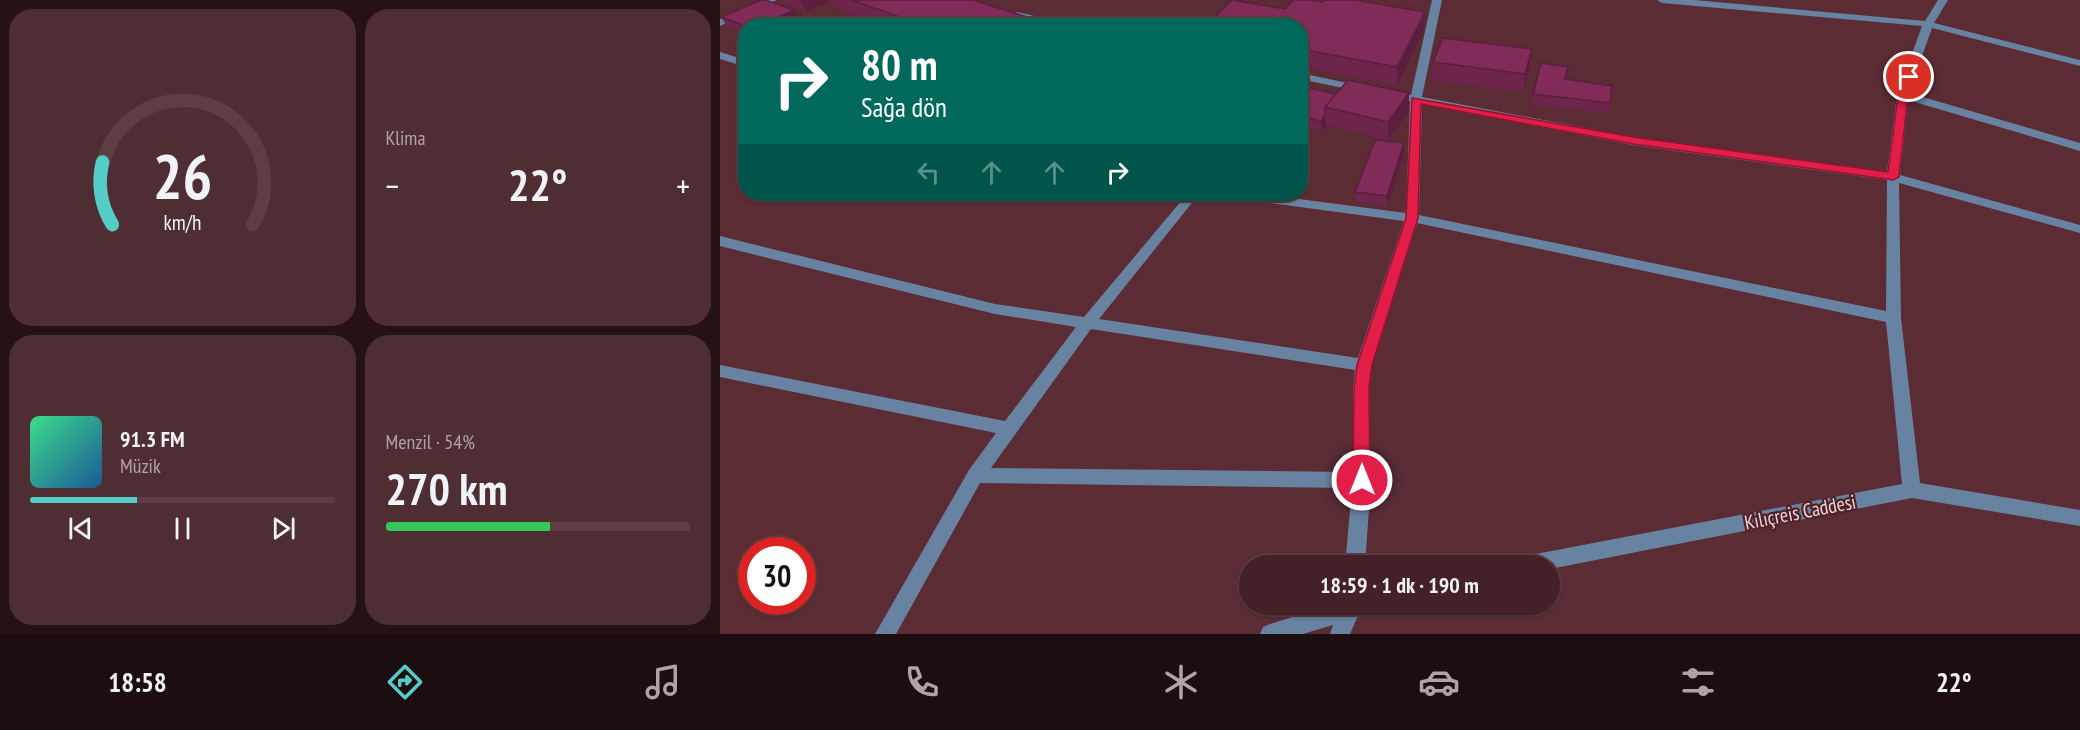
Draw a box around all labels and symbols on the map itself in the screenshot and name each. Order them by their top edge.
pin [1883,51,1934,102]
position arrow [1330,448,1394,512]
street label: Kılıçreis Caddesi [1742,488,1858,536]
speed limit sign: 30 [738,537,816,615]

